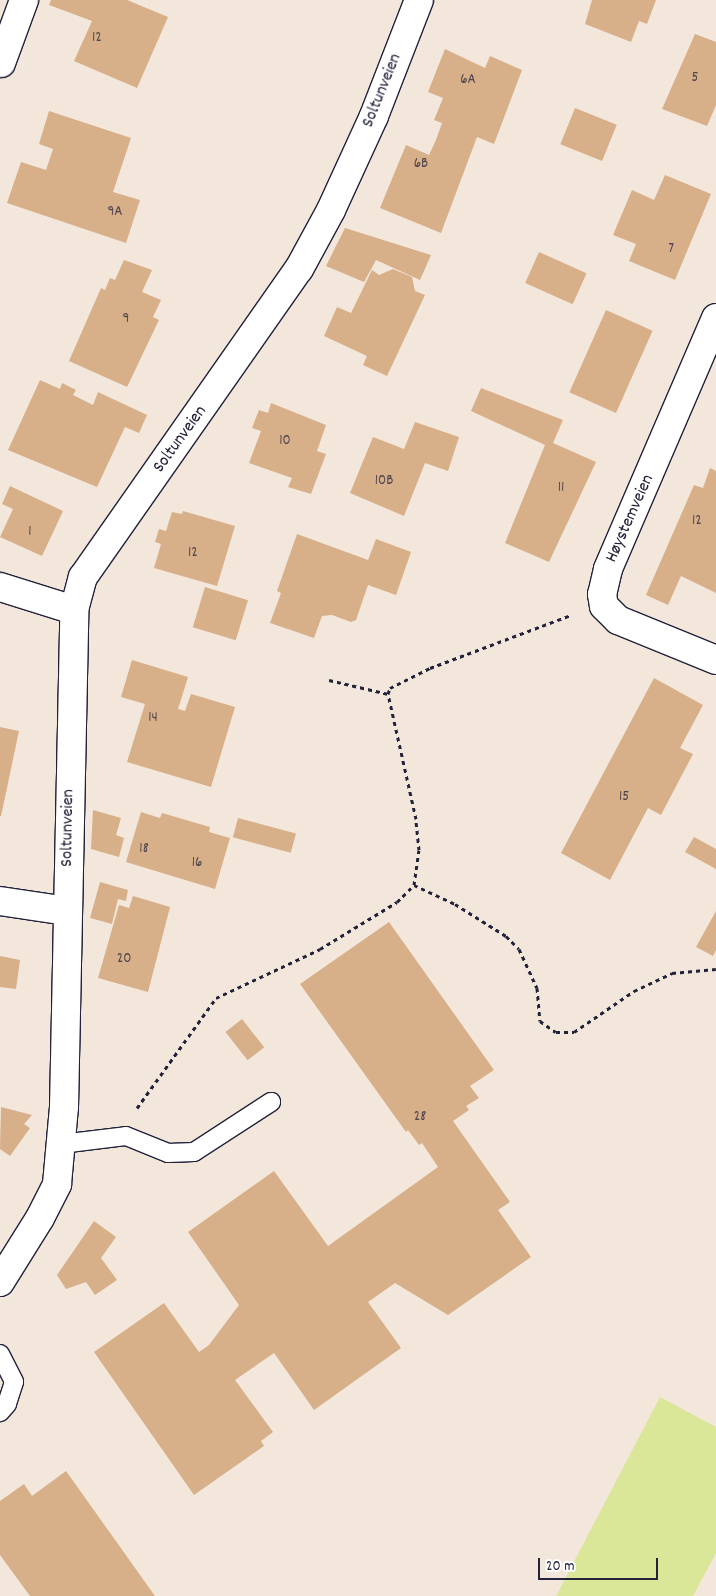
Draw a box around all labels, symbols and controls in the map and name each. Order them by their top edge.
house number: 12 [92,30,102,48]
street label: Soltunveien [358,51,408,131]
house number: 5 [692,70,698,88]
house number: 6A [460,72,476,90]
house number: 6B [414,156,428,174]
house number: 9A [107,204,123,222]
house number: 7 [668,241,674,259]
house number: 9 [123,311,129,329]
street label: Soltunveien [149,402,213,478]
house number: 10 [279,433,291,451]
street label: Høystemveien [602,472,660,566]
house number: 10B [375,473,393,491]
house number: 11 [558,480,564,498]
house number: 12 [692,513,702,531]
house number: 1 [28,524,32,542]
house number: 12 [188,545,198,563]
house number: 14 [148,710,158,728]
street label: Soltunveien [58,789,80,867]
house number: 15 [619,789,629,807]
house number: 18 [139,841,149,859]
house number: 16 [192,855,202,873]
house number: 20 [117,951,131,969]
house number: 28 [414,1109,426,1127]
scale bar [541,1548,661,1580]
text: 20 m [546,1556,574,1578]

